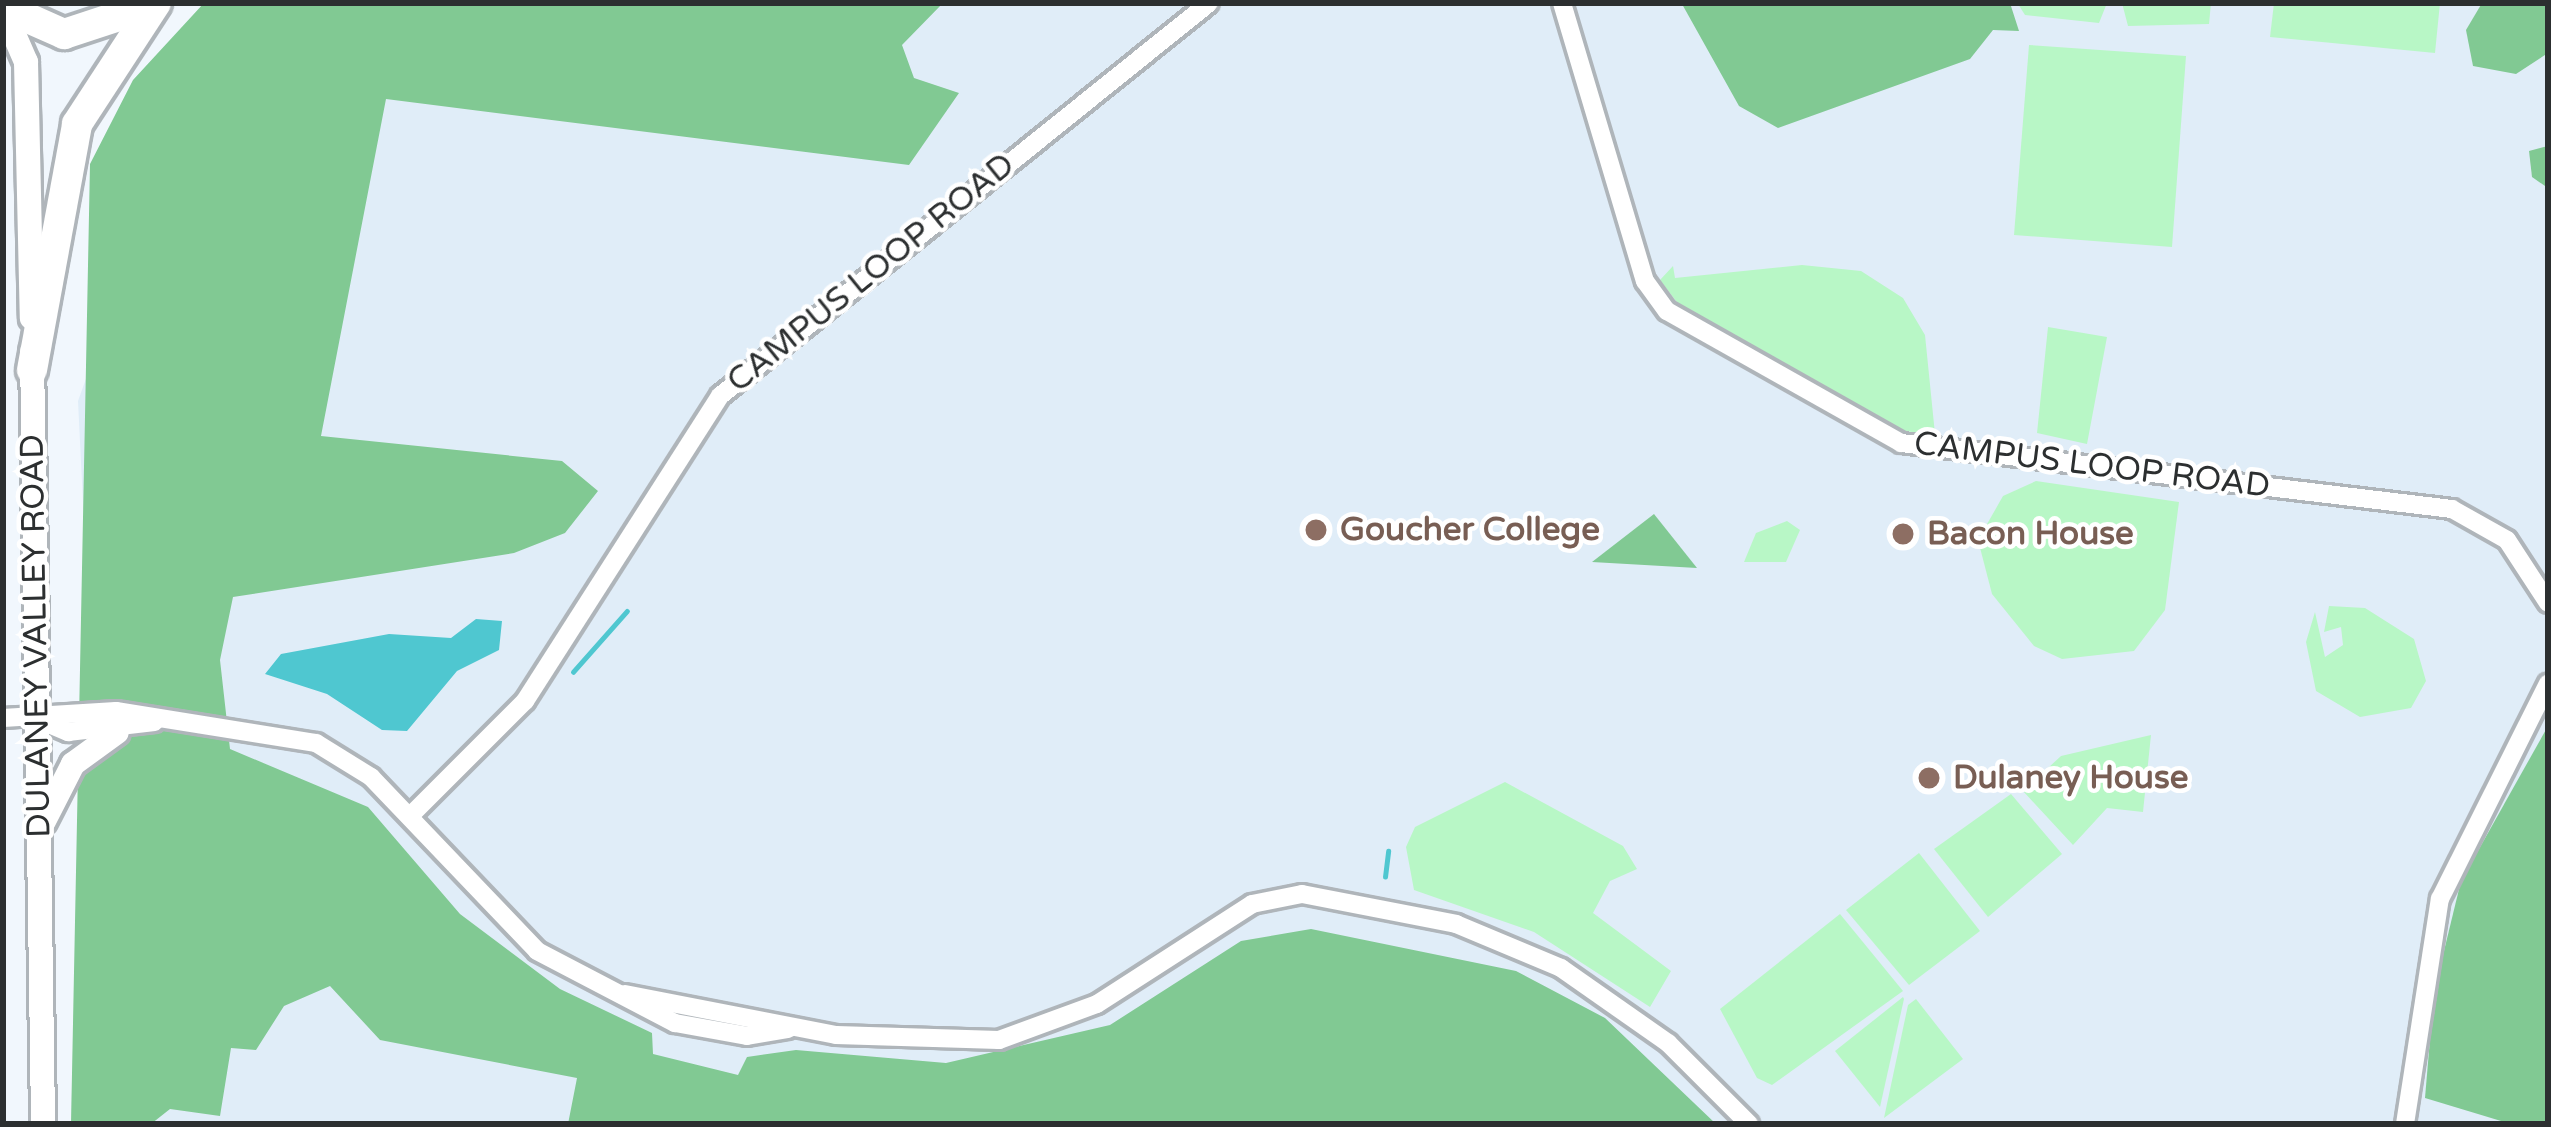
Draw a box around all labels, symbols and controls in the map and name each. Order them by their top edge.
street label: CAMPUS LOOP ROAD [719,145,1023,401]
street label: CAMPUS LOOP ROAD [1912,424,2272,506]
street label: DULANEY VALLEY ROAD [13,434,59,838]
place label: Goucher College [1340,510,1600,550]
place label: Bacon House [1927,514,2134,554]
marker: Goucher College [1303,517,1329,543]
marker: Bacon House [1890,521,1916,547]
place label: Dulaney House [1953,758,2188,798]
marker: Dulaney House [1916,765,1942,791]

